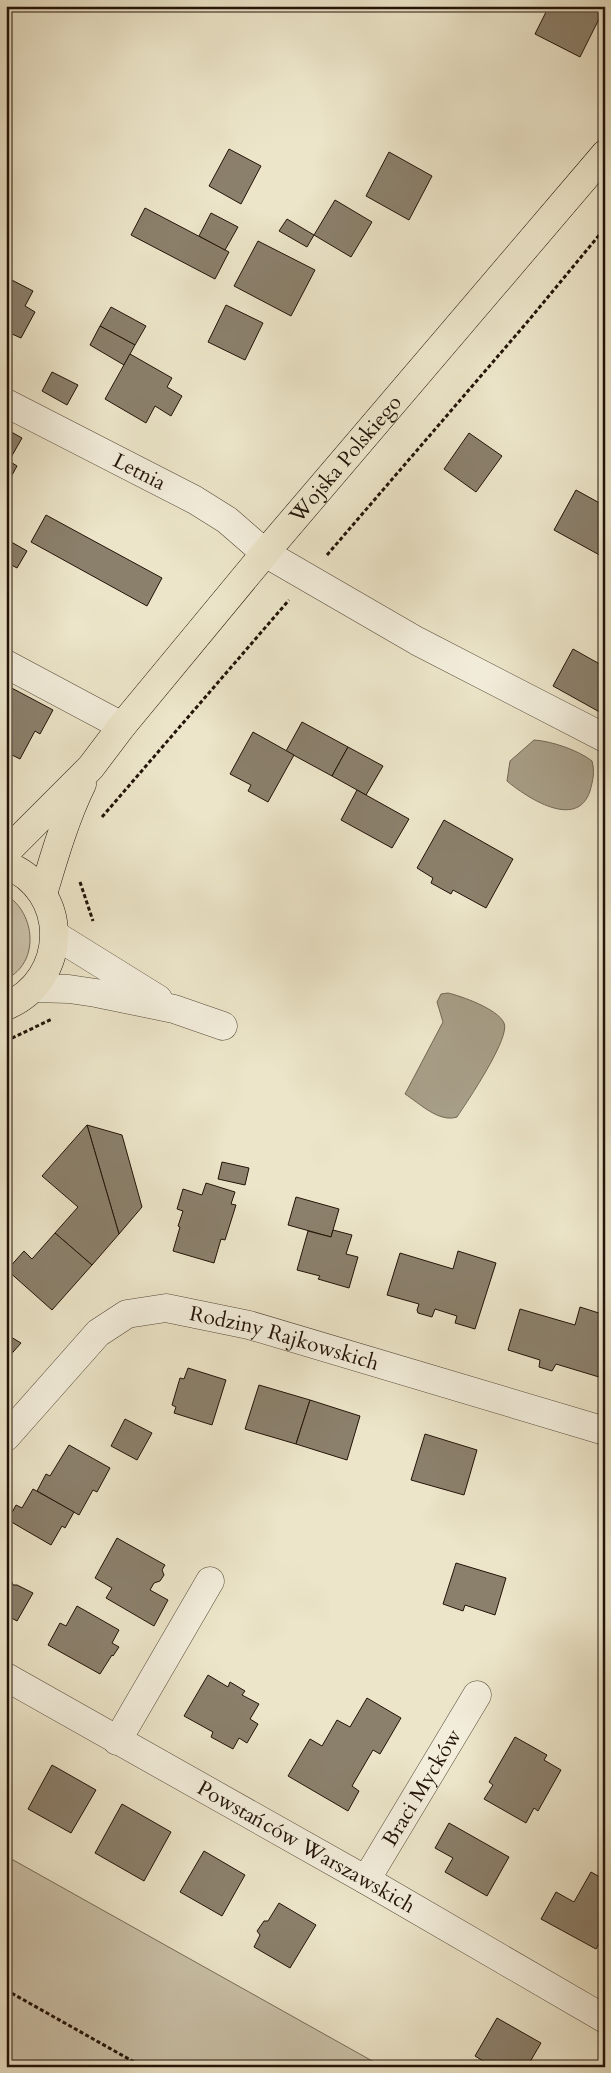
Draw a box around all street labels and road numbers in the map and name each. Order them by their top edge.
street label: Wojska Polskiego [282,389,408,530]
street label: Letnia [108,446,171,497]
street label: Rodziny Rajkowskich [187,1299,383,1378]
street label: Braci Mycków [375,1723,468,1851]
street label: Powstańców Warszawskich [192,1773,421,1920]

